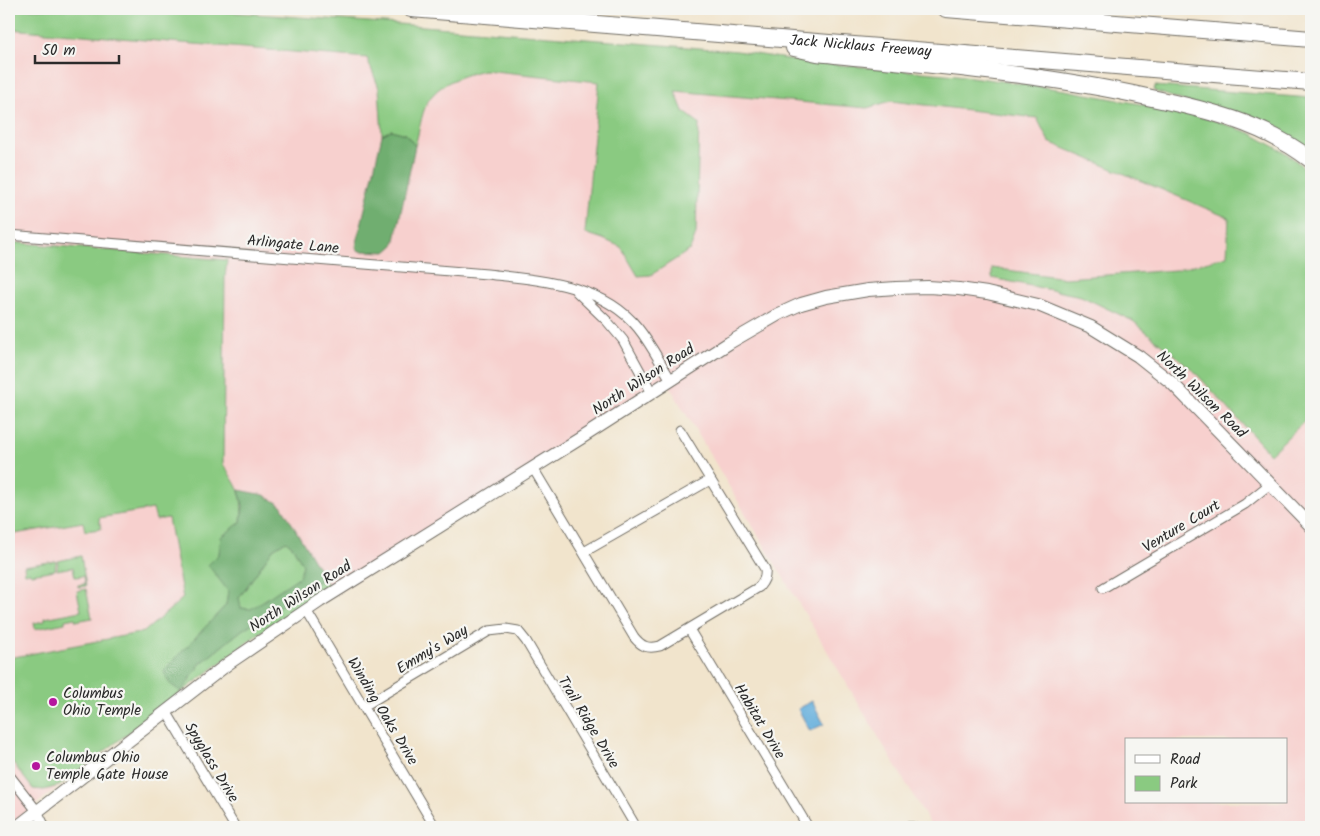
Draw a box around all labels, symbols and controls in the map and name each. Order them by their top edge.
street label: Jack Nicklaus Freeway [789,29,933,64]
scale bar [35,32,119,64]
text: 50 m [42,39,76,63]
street label: Arlingate Lane [246,229,340,261]
street label: North Wilson Road [588,337,700,422]
street label: North Wilson Road [1151,345,1252,445]
street label: Venture Court [1138,494,1225,560]
street label: North Wilson Road [245,554,357,639]
street label: Emmy's Way [392,618,474,681]
street label: Winding Oaks Drive [340,653,424,770]
street label: Trail Ridge Drive [551,672,625,774]
street label: Habitat Drive [727,679,791,764]
place label: Columbus Ohio Temple [63,682,141,723]
marker: Columbus Ohio Temple [47,696,59,708]
street label: Spyglass Drive [178,718,245,808]
legend [1125,738,1288,804]
place label: Columbus Ohio Temple Gate House [46,746,169,787]
text: Road [1170,748,1201,772]
marker: Columbus Ohio Temple Gate House [30,760,42,772]
text: Park [1170,772,1198,796]

